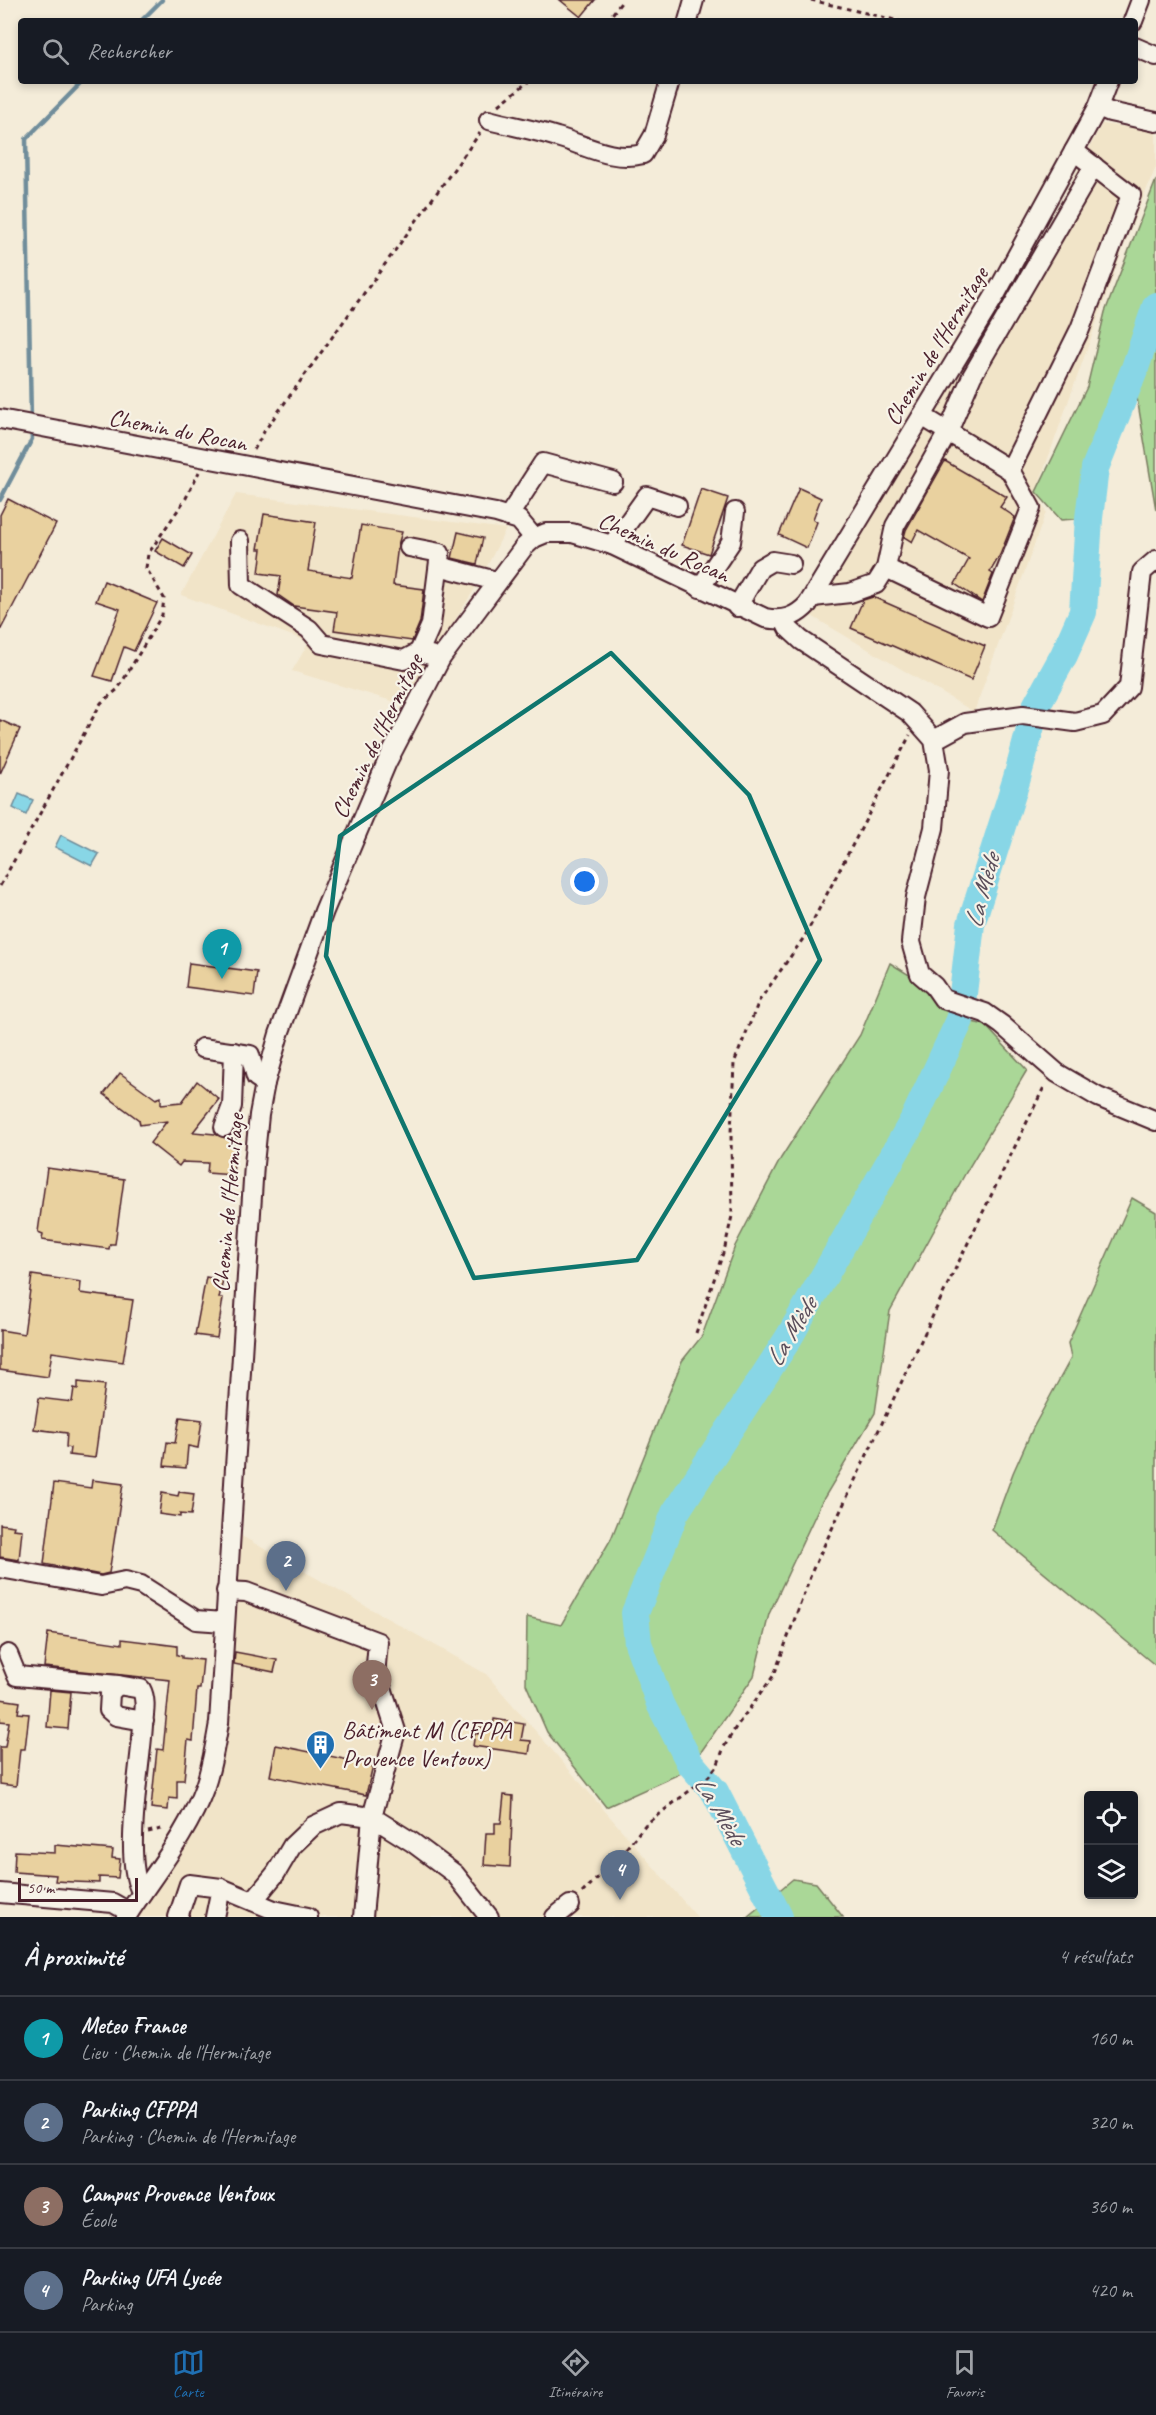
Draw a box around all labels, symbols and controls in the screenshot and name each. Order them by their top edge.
search box [18,18,1138,84]
icon: search [39,35,72,68]
text: Rechercher [87,37,171,65]
street label: Chemin de l'Hermitage [877,260,996,431]
street label: Chemin du Rocan [106,402,251,458]
street label: Chemin du Rocan [594,505,735,590]
street label: Chemin de l'Hermitage [324,647,431,823]
water label: La Mède [956,846,1009,931]
your location [570,867,599,896]
pin: 1 [202,930,242,979]
street label: Chemin de l'Hermitage [205,1110,251,1294]
water label: La Mède [758,1288,827,1372]
pin: 2 [266,1542,306,1591]
pin: 3 [352,1660,392,1710]
place label: Bâtiment M (CFPPA Provence Ventoux) [342,1715,512,1773]
building icon: Bâtiment M (CFPPA Provence Ventoux) [305,1728,337,1770]
water label: La Mède [687,1770,756,1854]
map controls [1084,1791,1138,1899]
button: locate [1084,1791,1138,1845]
button: layers [1084,1845,1138,1899]
pin: 4 [600,1850,640,1900]
scale bar [18,1875,138,1902]
text: 50 m [27,1878,54,1898]
text: À proximité [24,1940,123,1973]
text: 4 résultats [1059,1944,1132,1969]
text: Meteo France [81,2012,186,2040]
text: 1 [39,2026,48,2051]
text: 160 m [1089,2026,1132,2051]
text: Lieu · Chemin de l'Hermitage [81,2040,270,2065]
text: Parking CFPPA [81,2096,196,2124]
text: 2 [39,2110,48,2135]
text: 320 m [1089,2110,1132,2135]
text: Parking · Chemin de l'Hermitage [81,2124,295,2149]
text: Campus Provence Ventoux [81,2180,273,2208]
text: 3 [39,2194,48,2219]
text: 360 m [1089,2194,1132,2219]
text: École [81,2208,116,2233]
text: Parking UFA Lycée [81,2264,220,2292]
text: 4 [39,2278,48,2303]
text: 420 m [1089,2278,1132,2303]
text: Parking [81,2292,133,2317]
tab: Carte [172,2346,205,2402]
tab: Itinéraire [548,2346,602,2402]
tab: Favoris [946,2346,984,2402]

